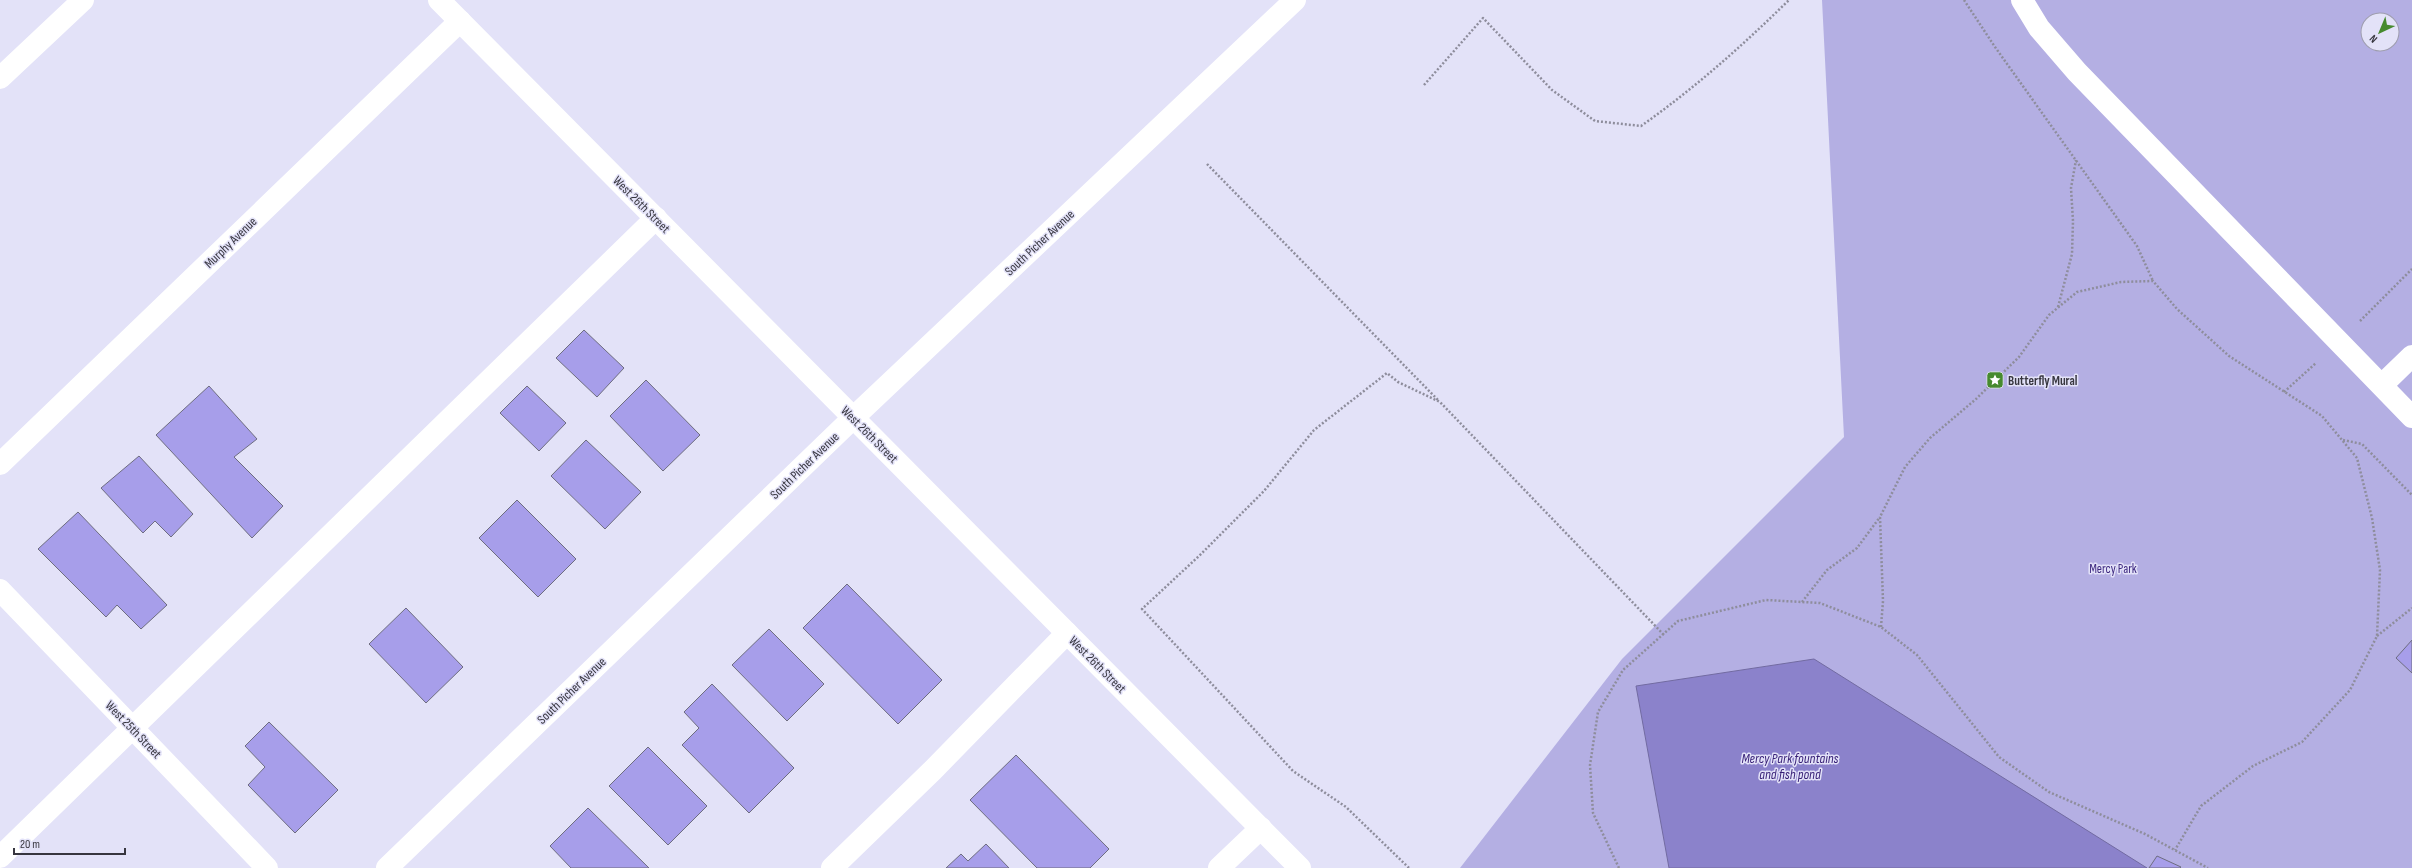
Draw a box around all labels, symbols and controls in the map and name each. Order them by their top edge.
north arrow [2360,12,2400,52]
text: N [2367,32,2380,46]
street label: West 26th Street [609,173,673,237]
street label: South Picher Avenue [1002,206,1078,279]
street label: Murphy Avenue [201,214,260,272]
place icon: Butterfly Mural [1985,370,2005,390]
place label: Butterfly Mural [2008,373,2078,389]
street label: West 26th Street [837,403,901,467]
street label: South Picher Avenue [767,429,842,503]
park label: Mercy Park [2089,561,2137,577]
street label: West 26th Street [1065,633,1129,697]
street label: South Picher Avenue [534,654,609,728]
street label: West 25th Street [102,698,165,762]
water label: Mercy Park fountains and fish pond [1741,750,1839,783]
scale bar [14,830,125,856]
text: 20 m [20,837,40,852]

